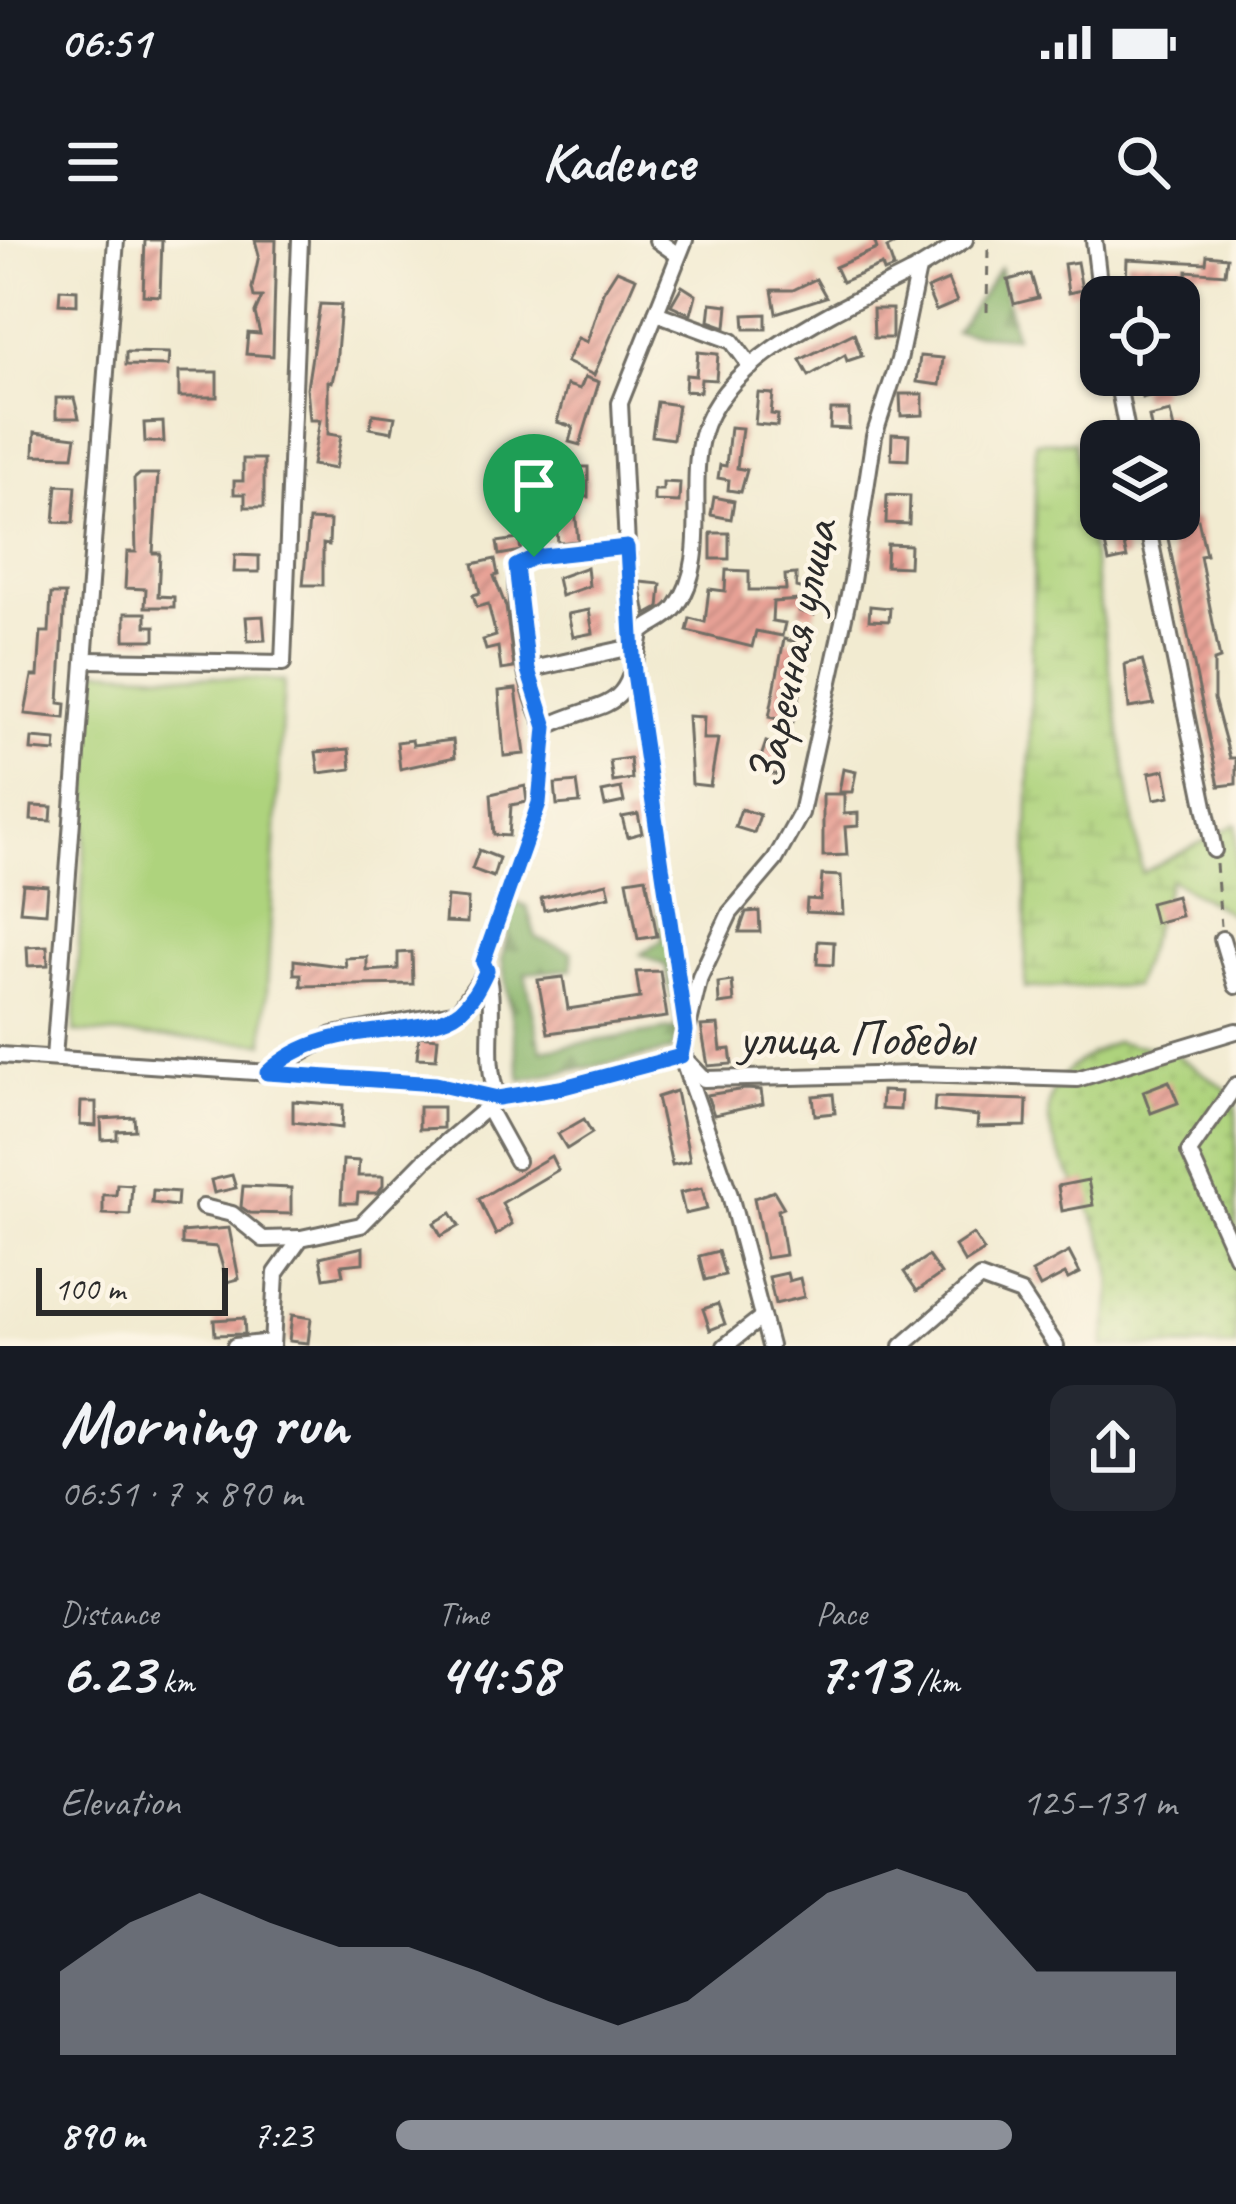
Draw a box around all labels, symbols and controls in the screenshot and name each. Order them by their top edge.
text: 06:51 [60,14,150,71]
text: Kadence [542,128,694,196]
icon: menu [60,129,126,195]
icon: search [1110,129,1176,195]
map controls [1080,276,1200,540]
button: locate [1080,276,1200,396]
button: layers [1080,420,1200,540]
pin [483,434,585,557]
icon: arrive [501,452,567,518]
street label: Заречная улица [732,510,852,794]
street label: улица Победы [735,1006,978,1070]
scale bar [36,1262,228,1315]
text: 100 m [54,1268,125,1310]
text: Morning run [60,1382,348,1465]
button: share [1050,1385,1176,1511]
text: 06:51 · 7 × 890 m [60,1469,302,1518]
text: Distance [60,1593,158,1635]
text: Time [438,1593,489,1635]
text: Pace [816,1593,867,1635]
text: 6.23 [60,1635,154,1711]
text: 44:58 [438,1635,557,1711]
text: 7:13 [816,1635,909,1711]
text: km [154,1661,194,1703]
text: /km [909,1661,960,1703]
text: Elevation [60,1778,180,1827]
text: 125–131 m [1022,1778,1176,1827]
text: 890 m [60,2111,144,2160]
text: 7:23 [252,2111,312,2160]

